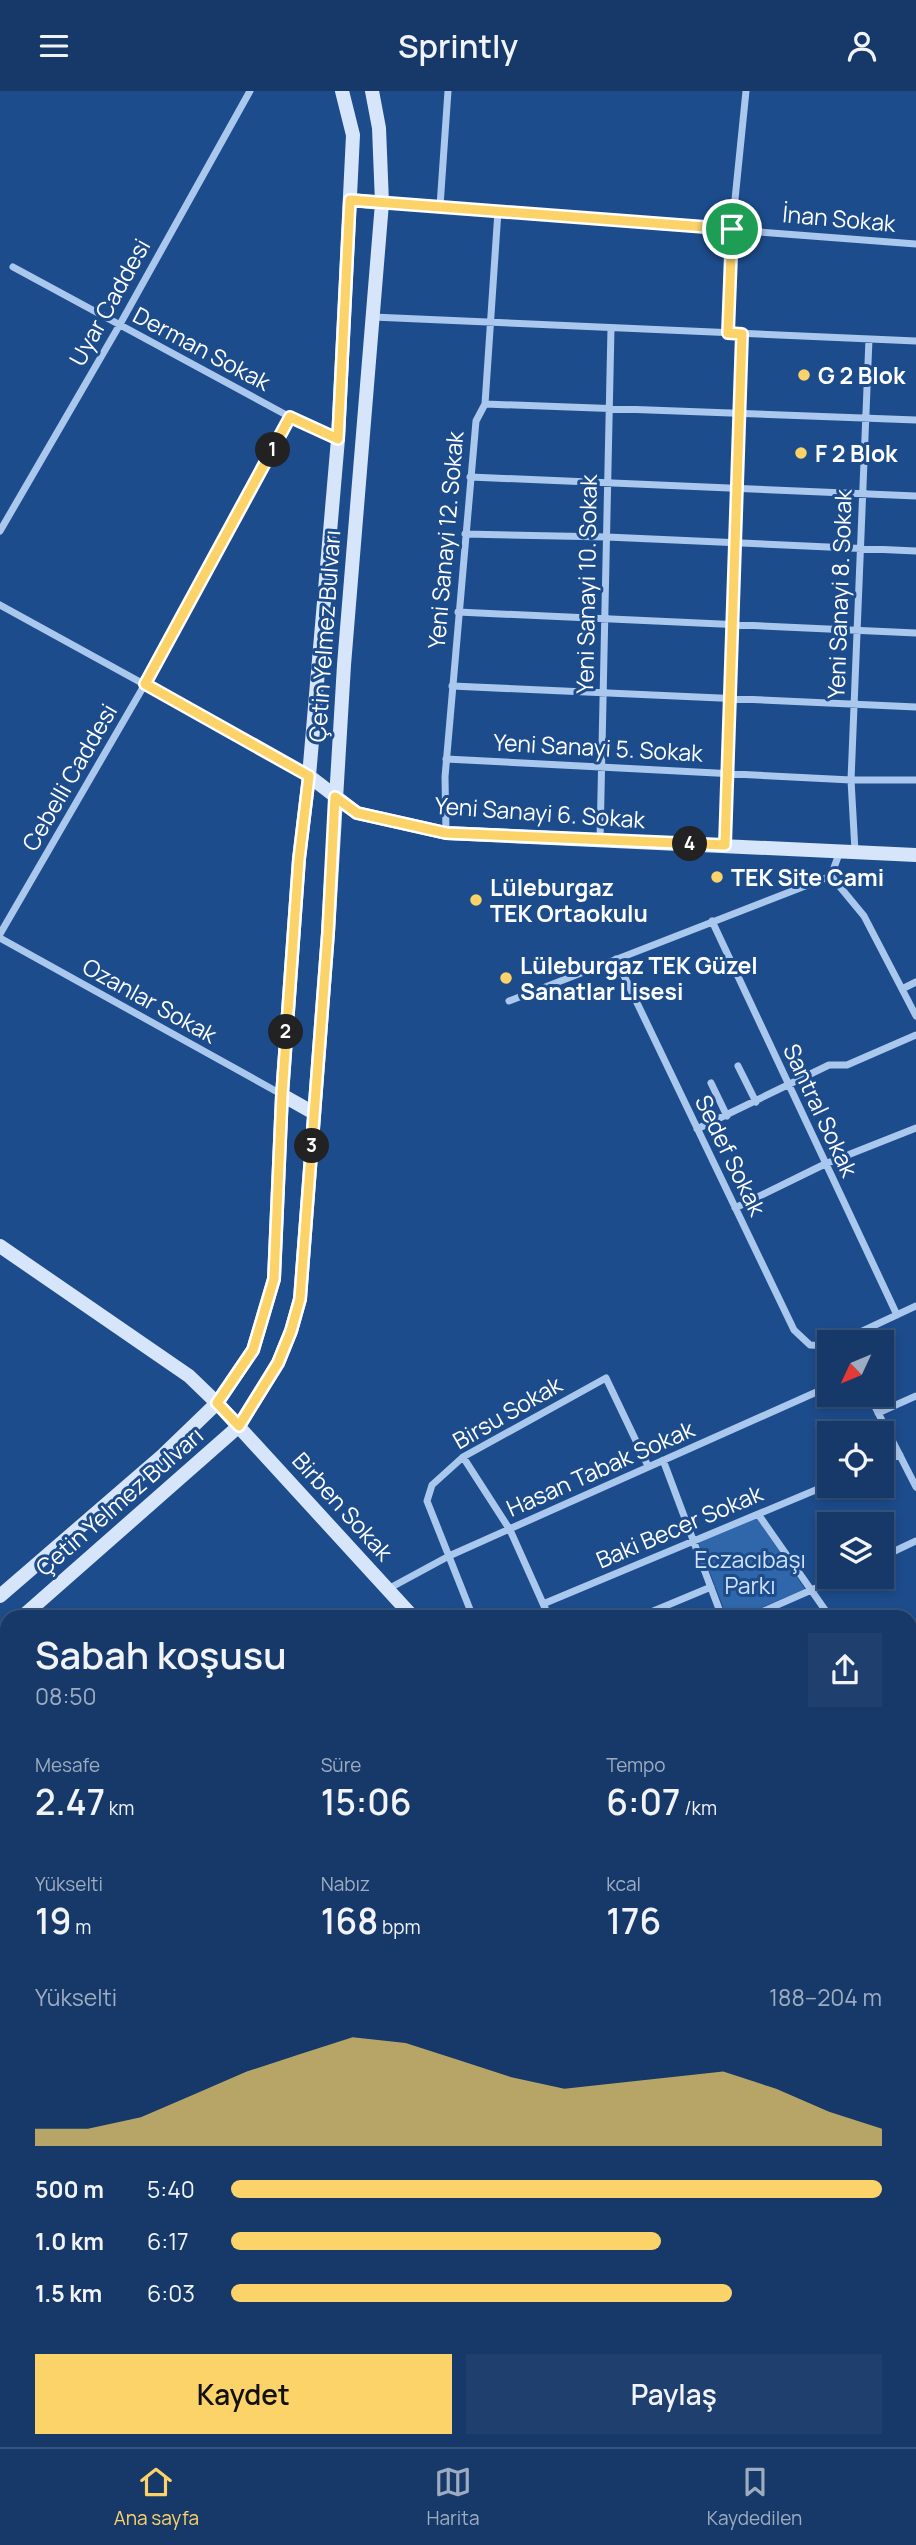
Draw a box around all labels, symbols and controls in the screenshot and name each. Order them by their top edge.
text: Sprintly [398,24,518,68]
icon: menu [35,27,73,65]
icon: person [843,27,881,65]
street label: İnan Sokak [781,197,897,239]
pin [702,199,762,259]
icon: arrive [713,210,751,248]
street label: Uyar Caddesi [61,233,157,371]
street label: Derman Sokak [128,298,277,398]
place label: G 2 Blok [818,359,906,391]
marker: G 2 Blok [796,367,812,383]
street label: Yeni Sanayi 12. Sokak [420,429,471,650]
pin: 1 [256,433,290,467]
text: 1 [268,436,277,462]
place label: F 2 Blok [815,437,898,469]
marker: F 2 Blok [793,445,809,461]
street label: Yeni Sanayi 10. Sokak [568,474,604,694]
street label: Yeni Sanayi 8. Sokak [819,488,859,699]
street label: Çetin Yelmez Bulvarı [301,529,347,743]
street label: Cebelli Caddesi [14,698,124,856]
street label: Yeni Sanayi 5. Sokak [493,726,704,768]
street label: Yeni Sanayi 6. Sokak [434,789,647,835]
pin: 4 [672,827,708,861]
text: 4 [684,830,695,856]
place label: TEK Site Cami [731,861,884,893]
marker: TEK Site Cami [709,869,725,885]
place label: Lüleburgaz TEK Ortaokulu [490,871,648,929]
marker: Lüleburgaz TEK Ortaokulu [468,892,484,908]
place label: Lüleburgaz TEK Güzel Sanatlar Lisesi [520,949,758,1007]
street label: Ozanlar Sokak [77,950,223,1050]
marker: Lüleburgaz TEK Güzel Sanatlar Lisesi [498,970,514,986]
pin: 2 [268,1014,304,1049]
text: 2 [280,1018,291,1044]
street label: Santral Sokak [776,1038,866,1182]
street label: Sedef Sokak [688,1089,774,1221]
pin: 3 [294,1129,330,1163]
text: 3 [306,1132,317,1158]
north arrow [817,1330,894,1407]
map controls [817,1330,894,1589]
street label: Birsu Sokak [447,1368,568,1456]
street label: Hasan Tabak Sokak [501,1412,699,1524]
street label: Çetin Yelmez Bulvarı [28,1419,210,1583]
button: locate [817,1421,894,1498]
street label: Birben Sokak [286,1445,401,1568]
street label: Baki Becer Sokak [591,1476,768,1575]
button: layers [817,1512,894,1589]
park label: Eczacıbaşı Parkı [694,1543,806,1601]
text: Sabah koşusu [35,1628,287,1680]
button: share [808,1633,882,1707]
text: 08:50 [35,1680,97,1712]
text: Mesafe [35,1752,100,1778]
text: Süre [321,1752,361,1778]
text: Tempo [606,1752,666,1778]
text: 2.47 [35,1778,105,1826]
text: 15:06 [321,1778,412,1826]
text: 6:07 [606,1778,680,1826]
text: km [105,1795,134,1821]
text: /km [680,1795,717,1821]
text: Yükselti [35,1871,103,1897]
text: Nabız [321,1871,370,1897]
text: kcal [606,1871,641,1897]
text: 19 [35,1897,72,1945]
text: 168 [321,1897,378,1945]
text: 176 [606,1897,661,1945]
text: m [72,1914,91,1940]
text: bpm [378,1914,421,1940]
text: Yükselti [35,1981,117,2013]
text: 188–204 m [769,1981,882,2013]
text: 500 m [35,2173,104,2205]
text: 5:40 [147,2173,195,2205]
text: 1.0 km [35,2225,104,2257]
text: 6:17 [147,2225,189,2257]
text: 1.5 km [35,2277,102,2309]
text: 6:03 [147,2277,195,2309]
button: Kaydet [35,2354,452,2434]
button: Paylaş [466,2354,882,2434]
tab: Ana sayfa [114,2463,199,2531]
tab: Harita [426,2463,479,2531]
tab: Kaydedilen [707,2463,802,2531]

